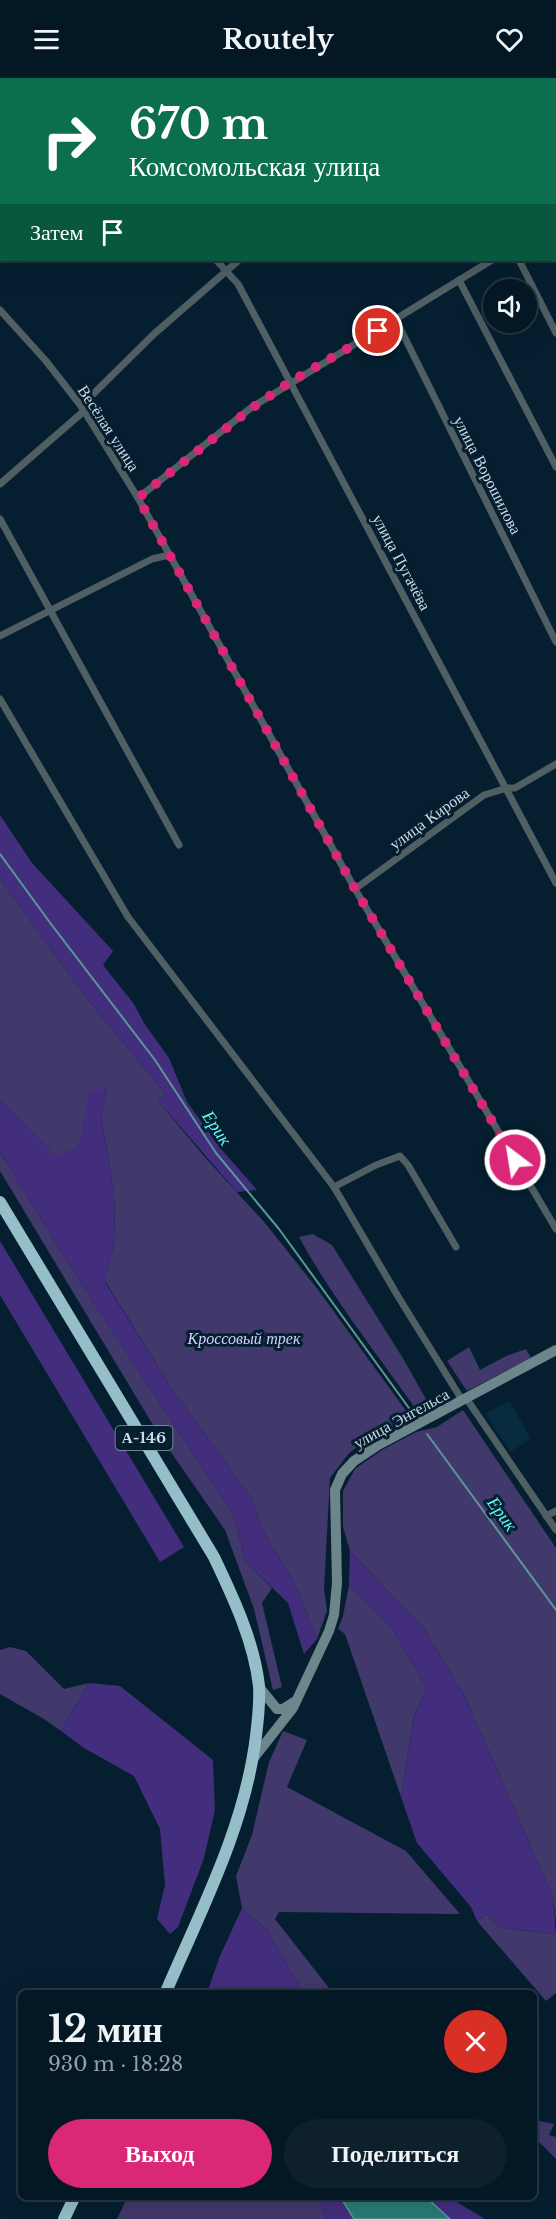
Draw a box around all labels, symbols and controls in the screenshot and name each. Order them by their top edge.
icon: menu [30,23,63,56]
text: Routely [222,23,334,56]
icon: heart [493,23,526,56]
text: 670 m [129,98,268,150]
icon: right [30,102,108,180]
text: Комсомольская улица [129,150,380,183]
icon: arrive [96,216,129,249]
text: Затем [30,219,84,246]
map controls [483,279,537,333]
button: sound [483,279,537,333]
pin [352,305,403,356]
icon: arrive [361,314,394,347]
street label: Весёлая улица [74,381,144,475]
street label: улица Ворошилова [450,413,526,537]
street label: улица Пугачёва [368,510,436,614]
street label: улица Кирова [385,782,473,854]
water label: Ерик [197,1106,237,1150]
position arrow [483,1128,547,1192]
park label: Кроссовый трек [187,1328,301,1348]
street label: улица Энгельса [350,1383,452,1453]
road number: А-146 [116,1426,172,1450]
water label: Ерик [482,1492,522,1536]
text: 12 мин [48,2007,163,2052]
button: close [444,2010,507,2073]
text: 930 m · 18:28 [48,2052,183,2076]
button: Выход [48,2119,272,2188]
button: Поделиться [284,2119,507,2188]

